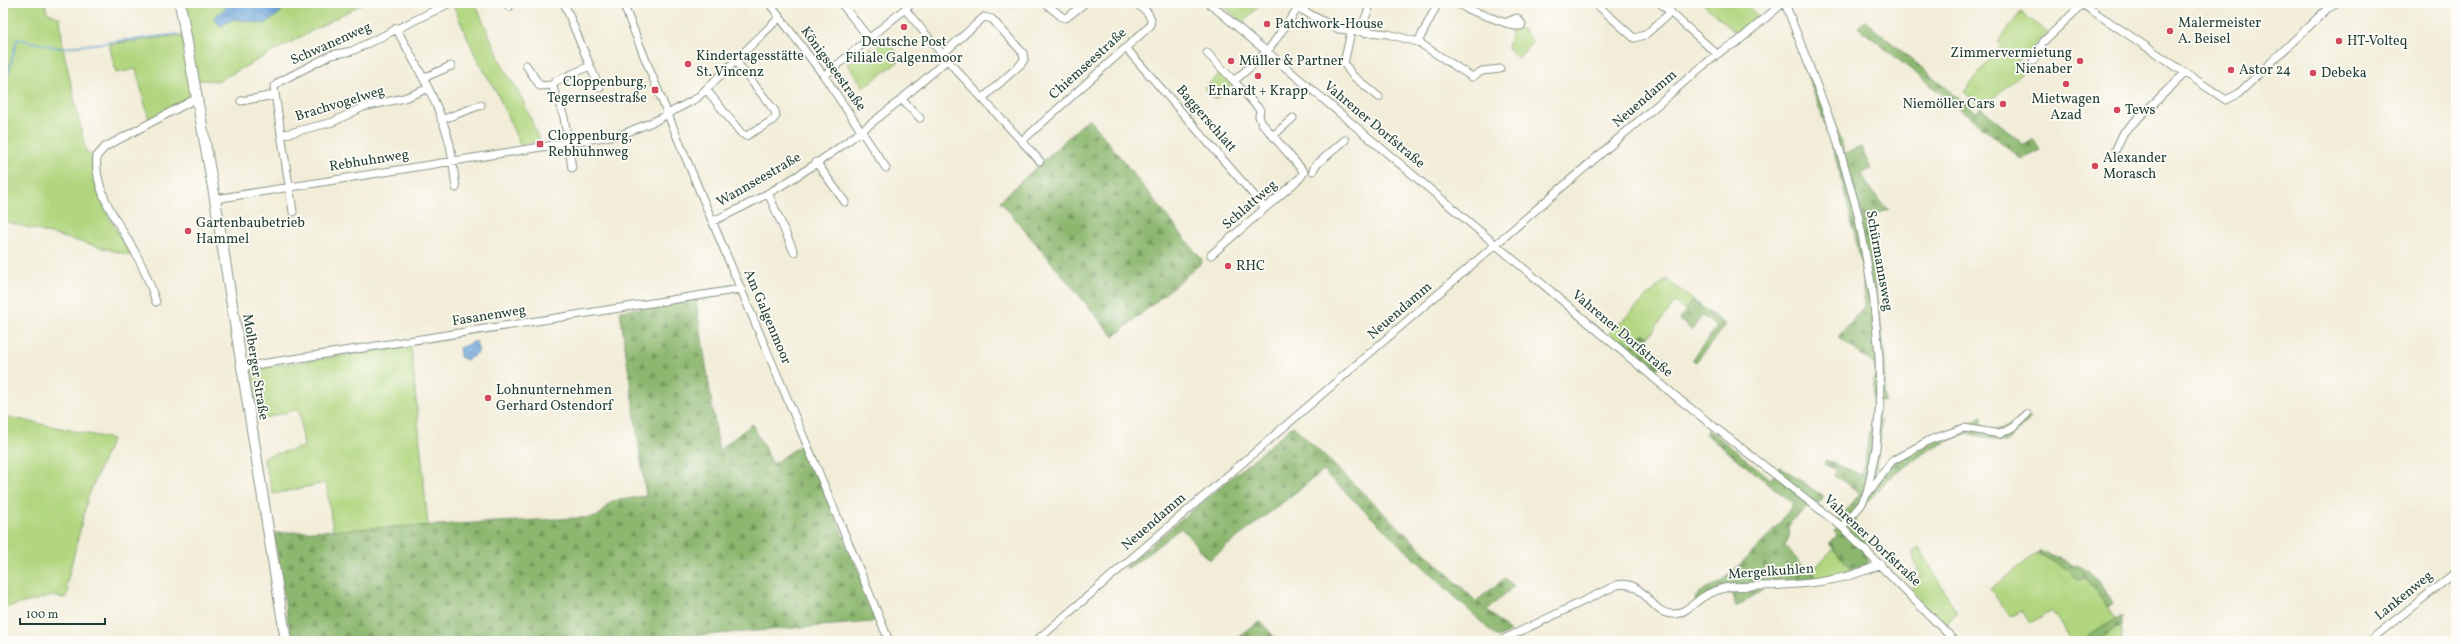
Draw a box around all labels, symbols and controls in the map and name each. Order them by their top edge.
place label: Malermeister A. Beisel [2178,14,2261,49]
place label: Patchwork-House [1275,15,1384,34]
street label: Schwanenweg [288,18,374,70]
marker: Patchwork-House [1262,19,1272,29]
marker: Deutsche Post Filiale Galgenmoor [899,22,909,32]
street label: Königsseestraße [796,23,870,115]
street label: Chiemseestraße [1045,24,1131,104]
marker: Malermeister A. Beisel [2165,26,2175,36]
place label: HT-Volteq [2347,32,2408,51]
place label: Deutsche Post Filiale Galgenmoor [845,33,963,68]
marker: HT-Volteq [2334,36,2344,46]
place label: Zimmervermietung Nienaber [1950,44,2072,79]
place label: Kindertagesstätte St. Vincenz [696,47,804,82]
place label: Müller & Partner [1239,52,1343,71]
marker: Müller & Partner [1226,56,1236,66]
marker: Zimmervermietung Nienaber [2075,56,2085,66]
marker: Kindertagesstätte St. Vincenz [683,59,693,69]
place label: Astor 24 [2239,61,2291,80]
place label: Debeka [2321,64,2367,83]
marker: Astor 24 [2226,65,2236,75]
street label: Neuendamm [1609,66,1681,132]
marker: Debeka [2308,68,2318,78]
marker: Erhardt + Krapp [1253,71,1263,81]
place label: Cloppenburg, Tegernseestraße [547,73,647,108]
street label: Vahrener Dorfstraße [1319,77,1429,173]
marker: Mietwagen Azad [2061,79,2071,89]
street label: Brachvogelweg [293,81,387,127]
street label: Baggerschlatt [1171,81,1241,157]
place label: Erhardt + Krapp [1208,82,1308,101]
marker: Cloppenburg, Tegernseestraße [650,85,660,95]
place label: Mietwagen Azad [2032,90,2100,125]
place label: Niemöller Cars [1902,95,1995,114]
marker: Niemöller Cars [1998,99,2008,109]
place label: Tews [2125,101,2156,120]
marker: Tews [2112,105,2122,115]
place label: Cloppenburg, Rebhuhnweg [548,127,632,162]
marker: Cloppenburg, Rebhuhnweg [535,139,545,149]
street label: Rebhuhnweg [328,145,410,177]
street label: Wannseestraße [713,148,805,212]
place label: Alexander Morasch [2103,149,2167,184]
marker: Alexander Morasch [2090,161,2100,171]
street label: Schlattweg [1218,176,1282,234]
street label: Schürmannsweg [1861,209,1897,313]
place label: Gartenbaubetrieb Hammel [196,214,305,249]
marker: Gartenbaubetrieb Hammel [183,226,193,236]
place label: RHC [1236,257,1265,276]
marker: RHC [1223,261,1233,271]
street label: Am Galgenmoor [738,266,796,368]
street label: Neuendamm [1364,278,1436,344]
street label: Vahrener Dorfstraße [1567,286,1677,382]
street label: Fasanenweg [451,301,527,331]
street label: Molberger Straße [237,312,273,422]
place label: Lohnunternehmen Gerhard Ostendorf [496,381,614,416]
marker: Lohnunternehmen Gerhard Ostendorf [483,393,493,403]
street label: Neuendamm [1118,489,1190,555]
street label: Vahrener Dorfstraße [1819,491,1925,591]
street label: Mergelkuhlen [1727,560,1815,584]
street label: Lankenweg [2371,567,2437,625]
scale bar [20,600,105,626]
text: 100 m [26,607,59,623]

